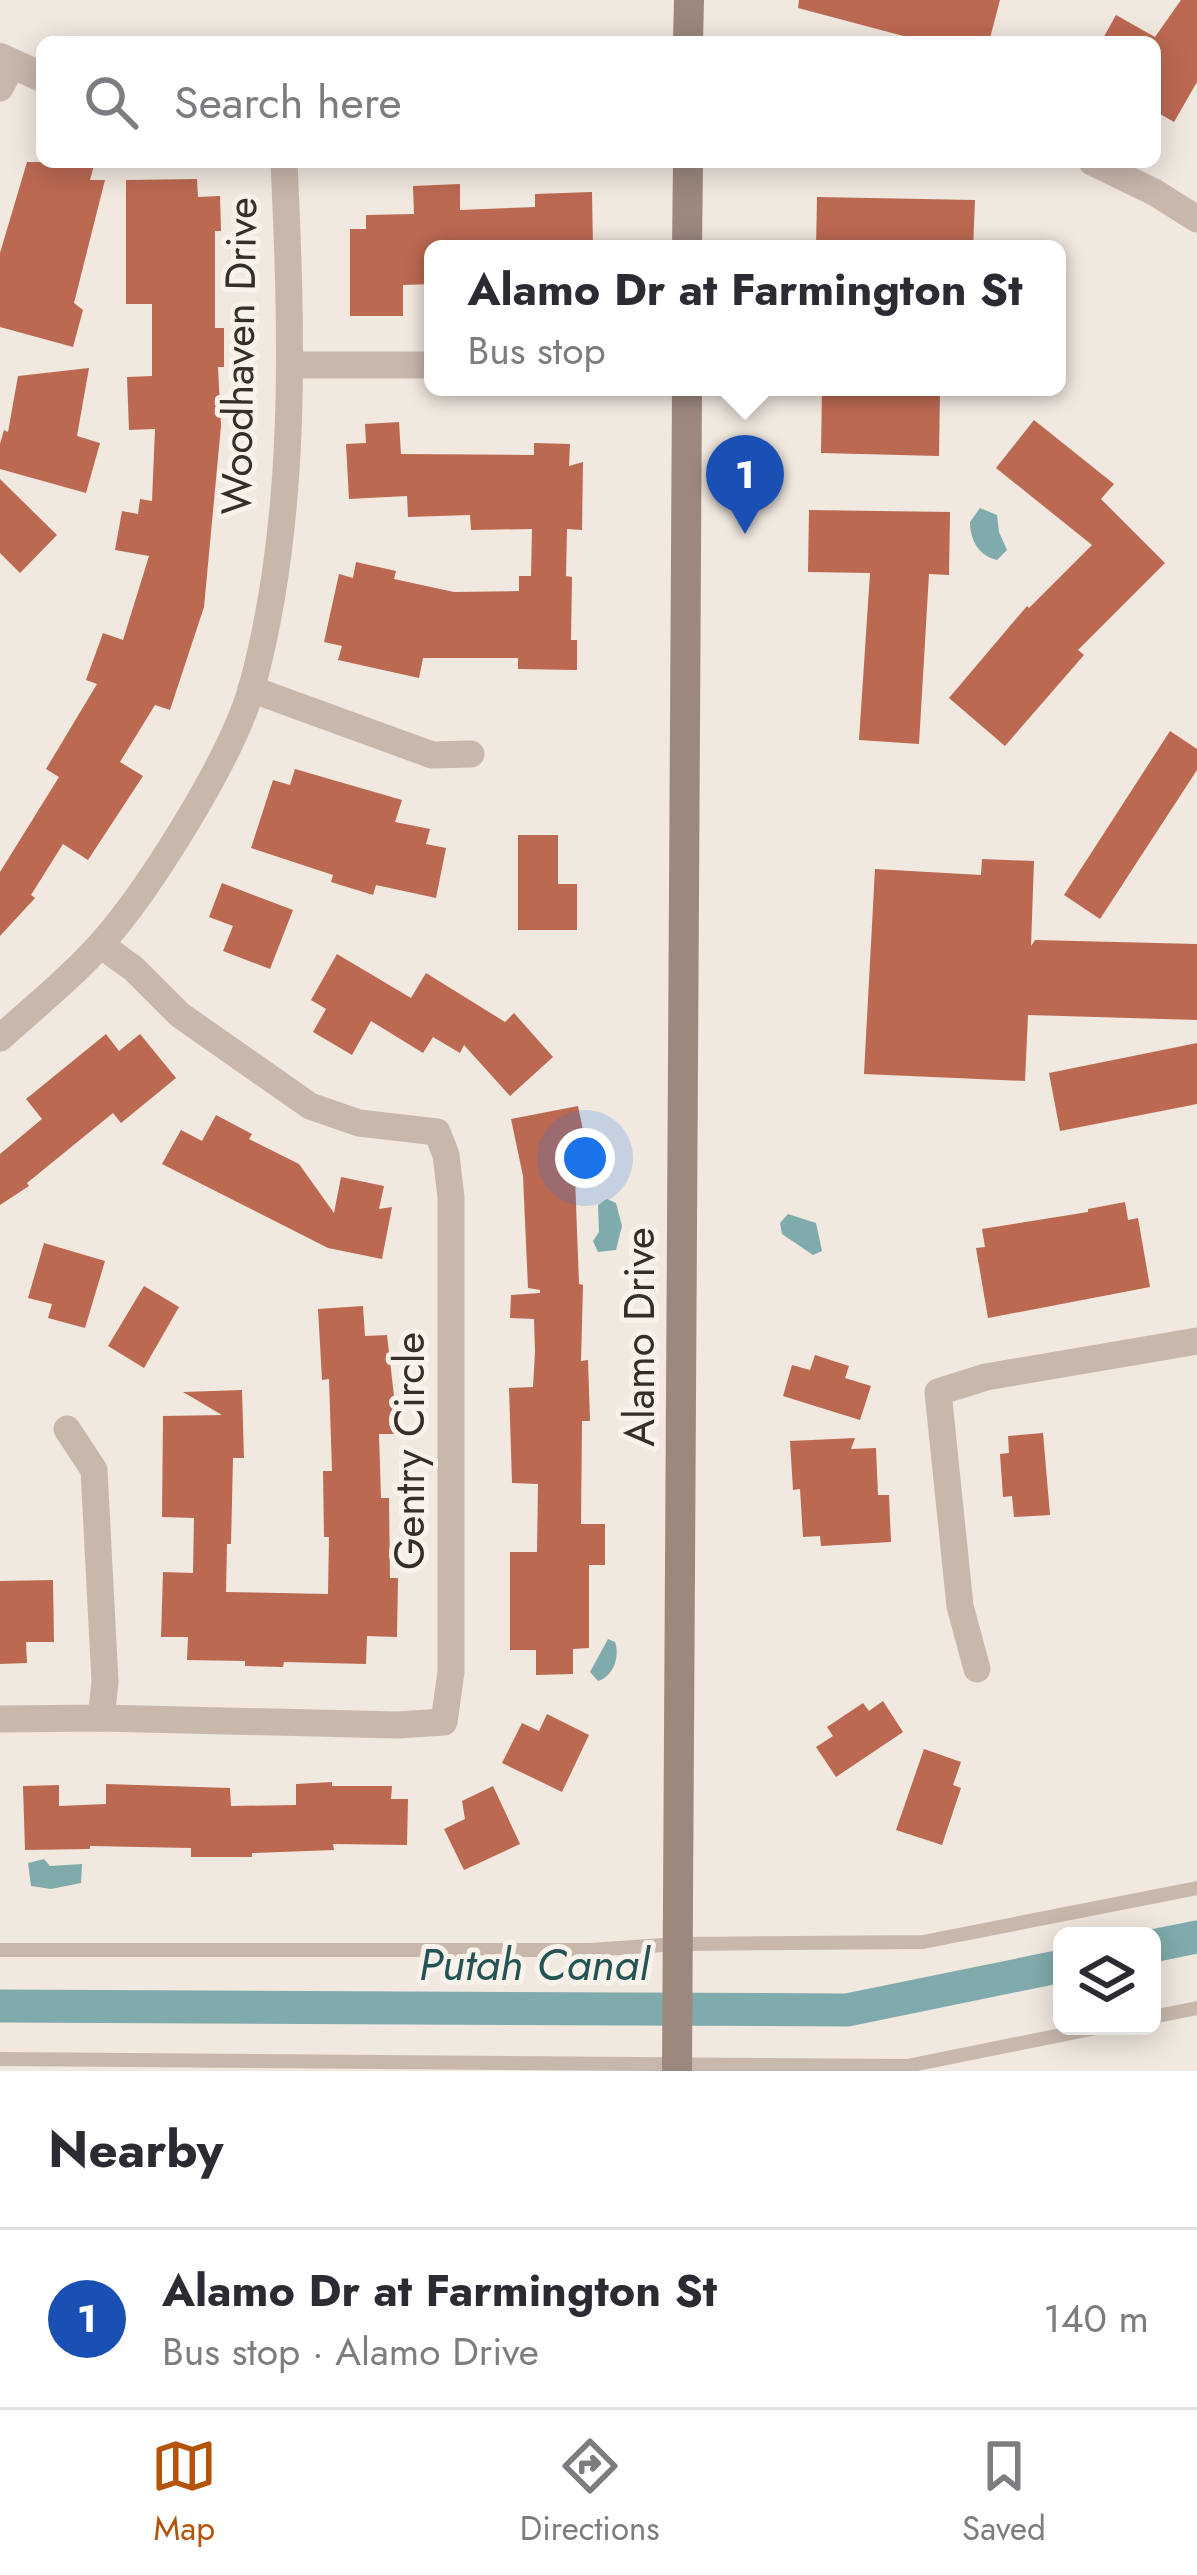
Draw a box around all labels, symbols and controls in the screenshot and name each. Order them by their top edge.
search box [36,36,1161,168]
icon: search [78,69,144,135]
text: Search here [174,70,402,135]
street label: Woodhaven Drive [206,197,272,515]
popup [424,240,1066,396]
text: Alamo Dr at Farmington St [467,257,1023,322]
text: Bus stop [467,322,606,379]
pin: 1 [706,435,784,534]
your location [555,1128,615,1188]
street label: Alamo Drive [609,1227,670,1447]
street label: Gentry Circle [379,1332,440,1570]
map controls [1053,1927,1161,2035]
button: layers [1053,1927,1161,2035]
water label: Putah Canal [419,1932,651,1997]
text: Nearby [48,2112,223,2186]
text: Alamo Dr at Farmington St [162,2258,717,2323]
text: 1 [77,2290,97,2347]
text: 140 m [1043,2290,1149,2347]
text: Bus stop · Alamo Drive [162,2323,539,2380]
tab: Map [151,2433,217,2552]
tab: Directions [520,2433,660,2552]
tab: Saved [962,2433,1046,2552]

